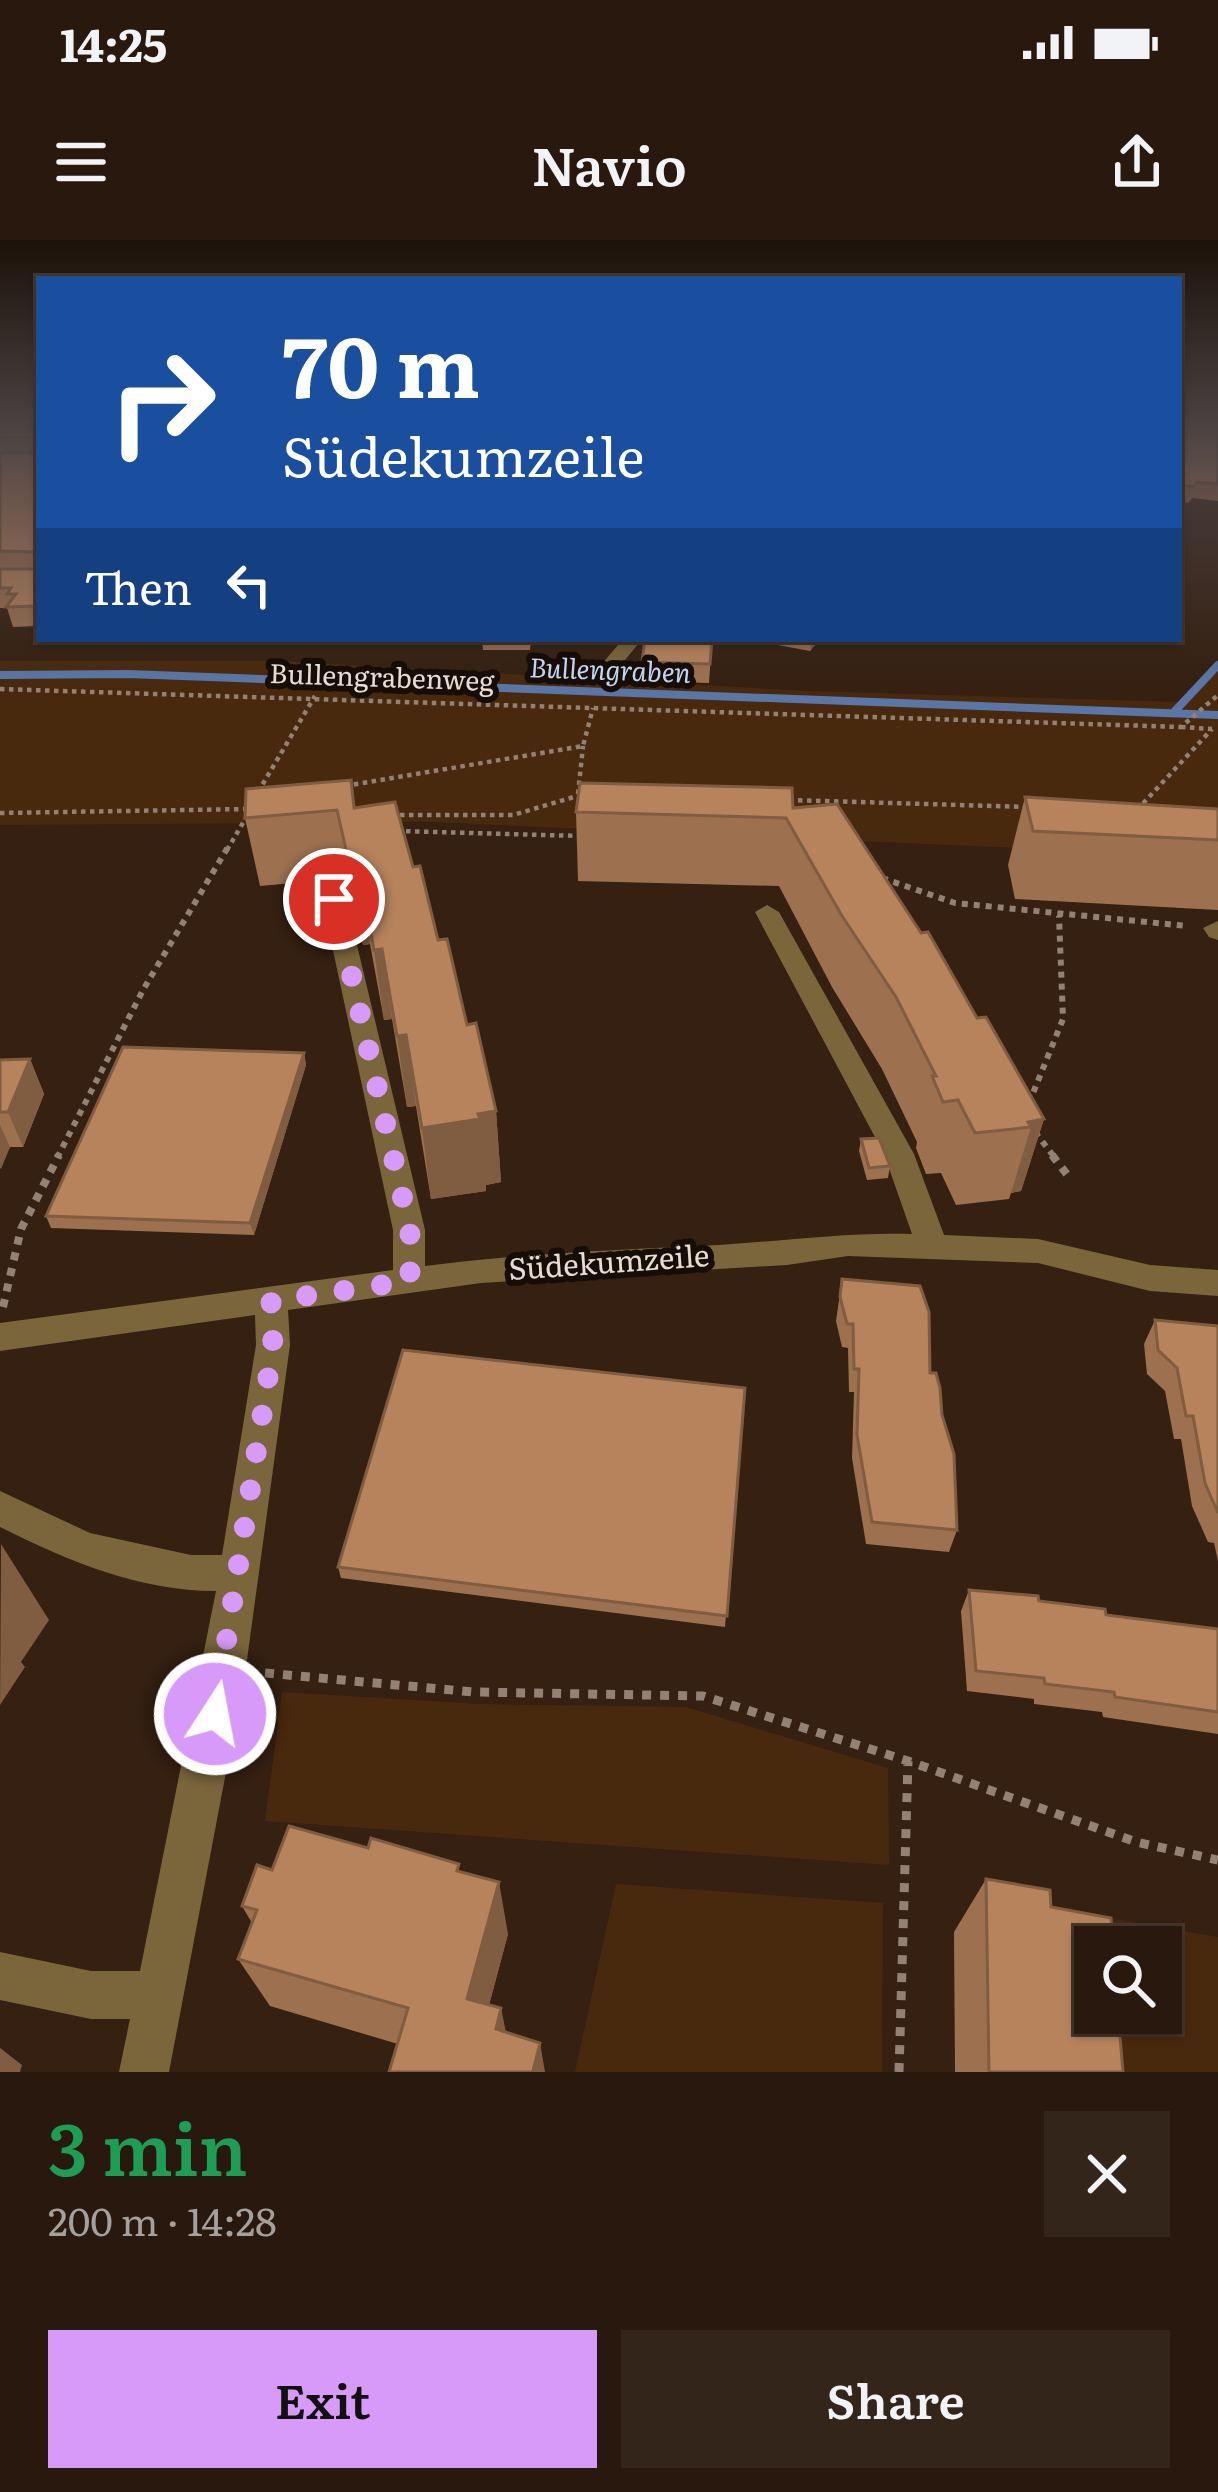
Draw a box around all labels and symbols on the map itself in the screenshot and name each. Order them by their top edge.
water label: Bullengraben [529,645,691,691]
street label: Bullengrabenweg [269,651,496,699]
pin [283,848,385,950]
street label: Südekumzeile [507,1231,711,1289]
position arrow [152,1651,278,1777]

